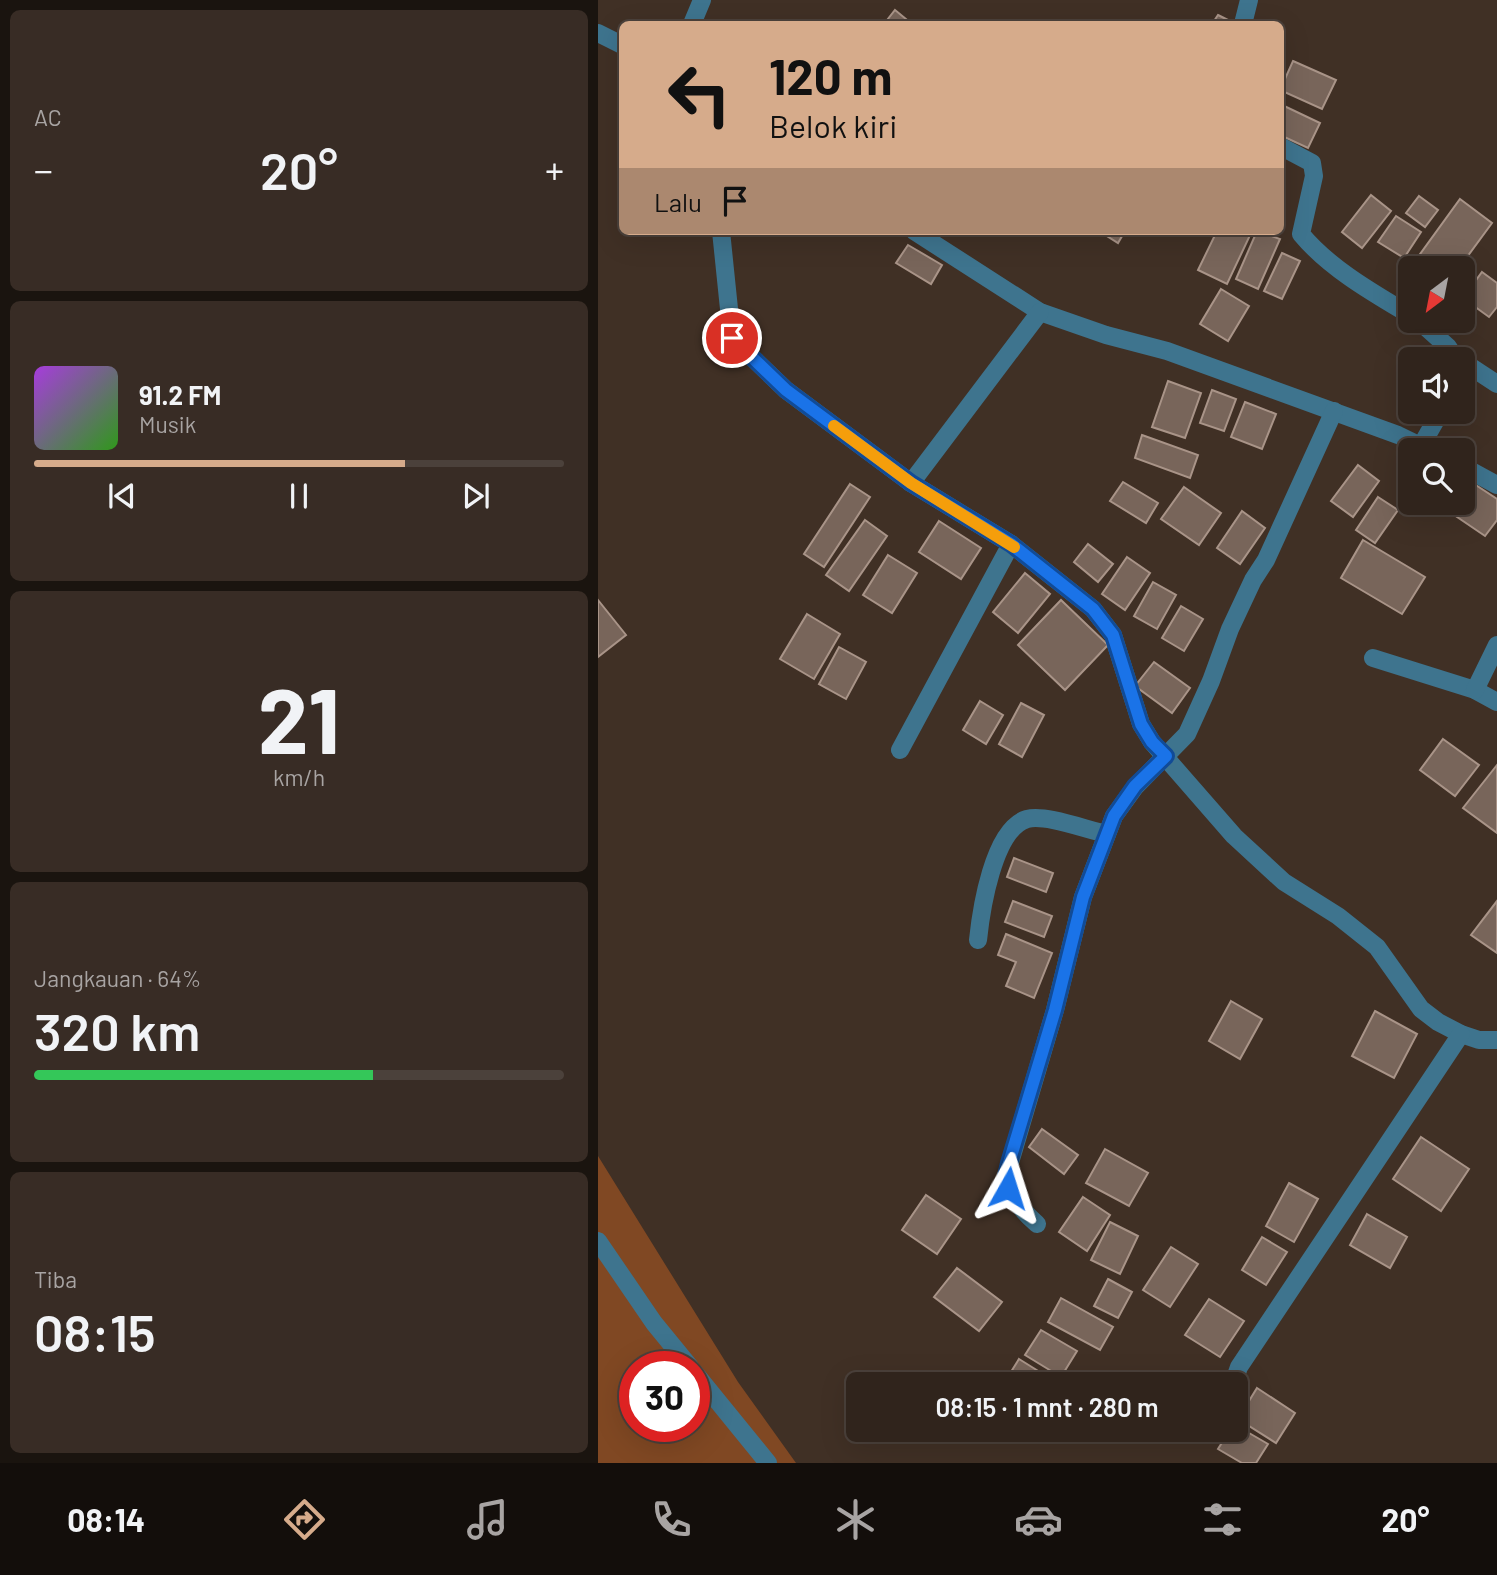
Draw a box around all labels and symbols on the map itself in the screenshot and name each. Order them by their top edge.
north arrow [1398,256,1475,332]
pin [702,308,762,368]
position arrow [971,1151,1045,1225]
speed limit sign: 30 [619,1351,710,1442]

